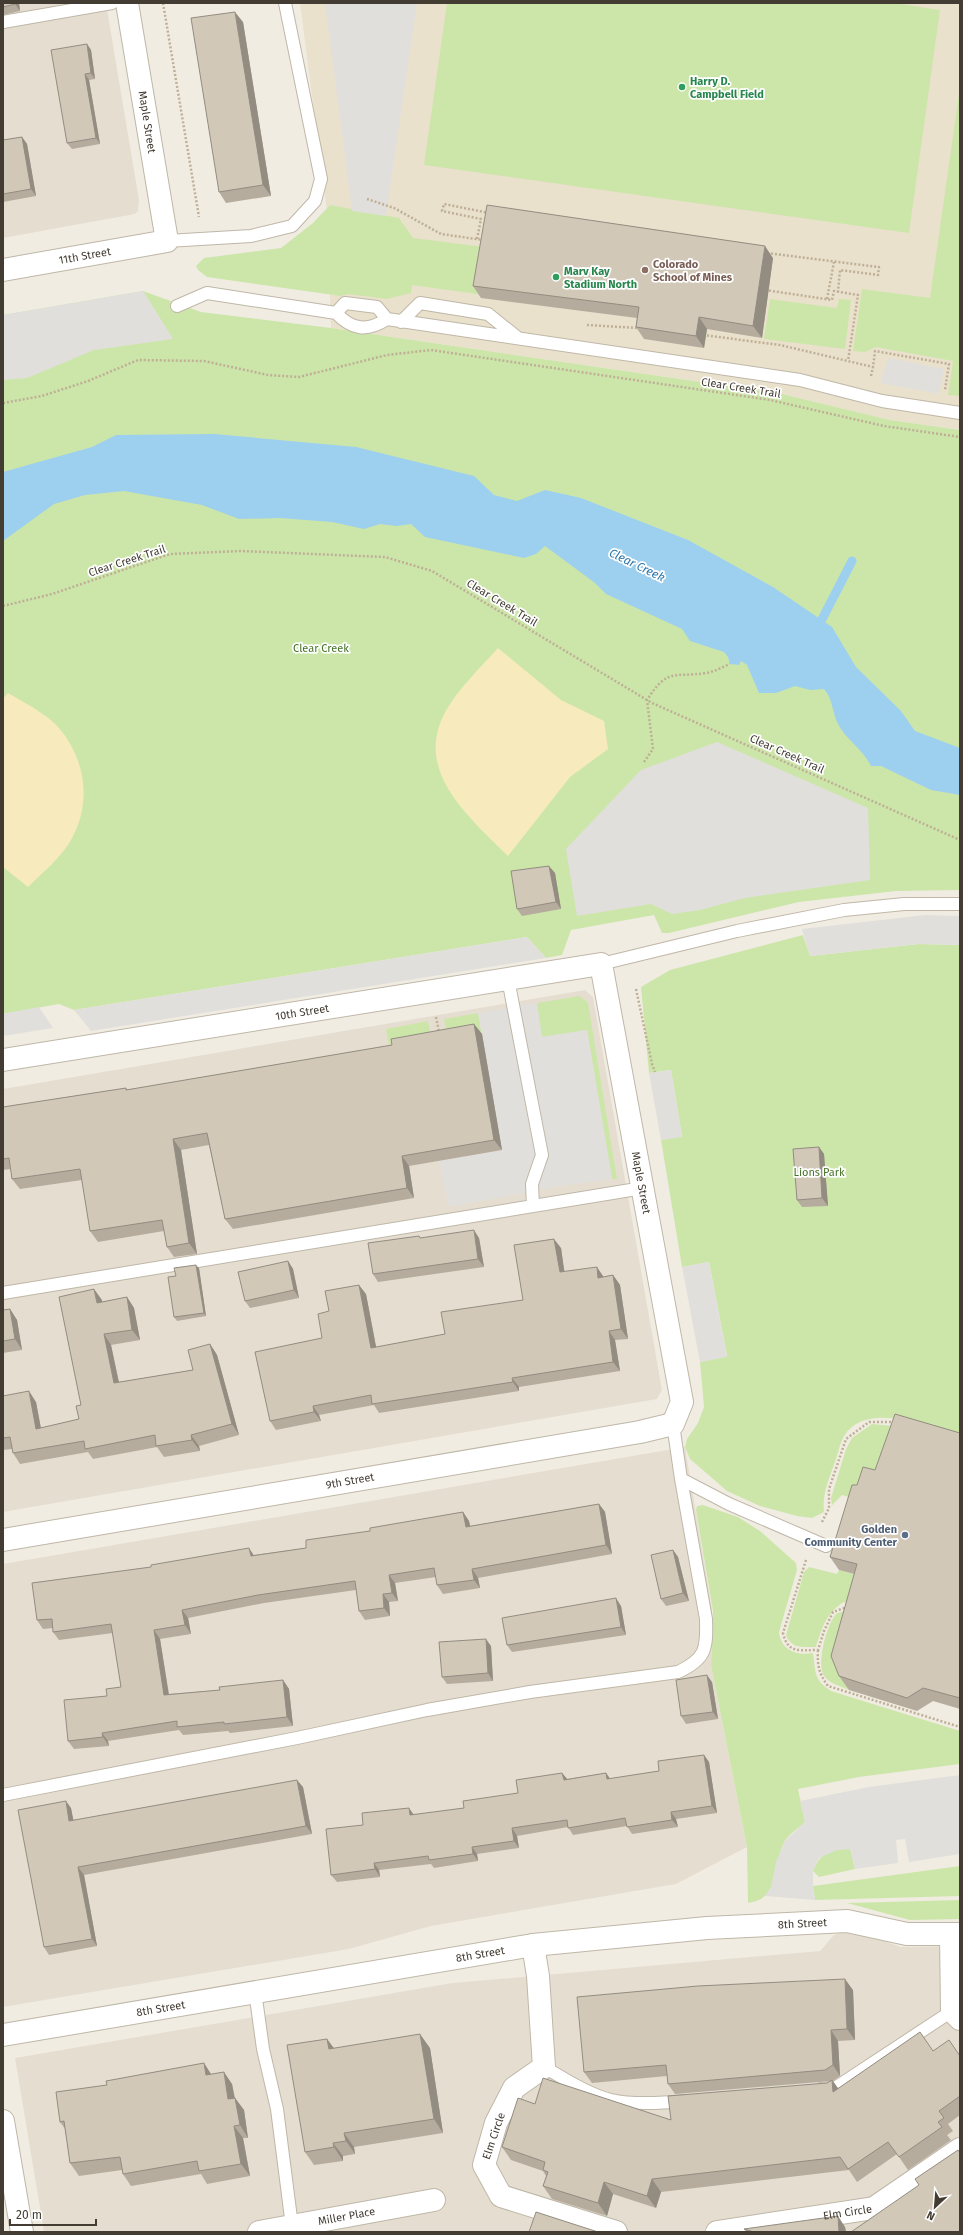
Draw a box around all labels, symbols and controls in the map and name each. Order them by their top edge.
place label: Harry D. Campbell Field [690,75,764,101]
marker: Harry D. Campbell Field [677,82,687,92]
street label: Maple Street [136,90,158,154]
street label: 11th Street [58,245,112,267]
place label: Colorado School of Mines [653,258,733,284]
place label: Marv Kay Stadium North [564,265,637,291]
marker: Colorado School of Mines [640,265,650,275]
marker: Marv Kay Stadium North [551,272,561,282]
street label: Clear Creek Trail [700,375,782,401]
street label: Clear Creek Trail [87,542,167,580]
water label: Clear Creek [607,546,668,585]
street label: Clear Creek Trail [464,577,540,629]
park label: Clear Creek [293,642,349,655]
street label: Clear Creek Trail [748,732,826,776]
street label: 10th Street [274,1001,330,1023]
street label: Maple Street [629,1150,654,1215]
park label: Lions Park [793,1166,845,1179]
street label: 9th Street [325,1470,375,1492]
place label: Golden Community Center [805,1523,898,1549]
marker: Golden Community Center [900,1530,910,1540]
street label: 8th Street [778,1916,827,1931]
street label: 8th Street [455,1943,506,1965]
street label: 8th Street [135,1998,186,2019]
street label: Elm Circle [480,2111,508,2161]
north arrow [915,2187,955,2227]
scale bar [10,2201,96,2227]
street label: Elm Circle [822,2202,873,2222]
street label: Miller Place [317,2204,376,2228]
text: 20 m [16,2208,42,2222]
text: N [925,2208,937,2223]

